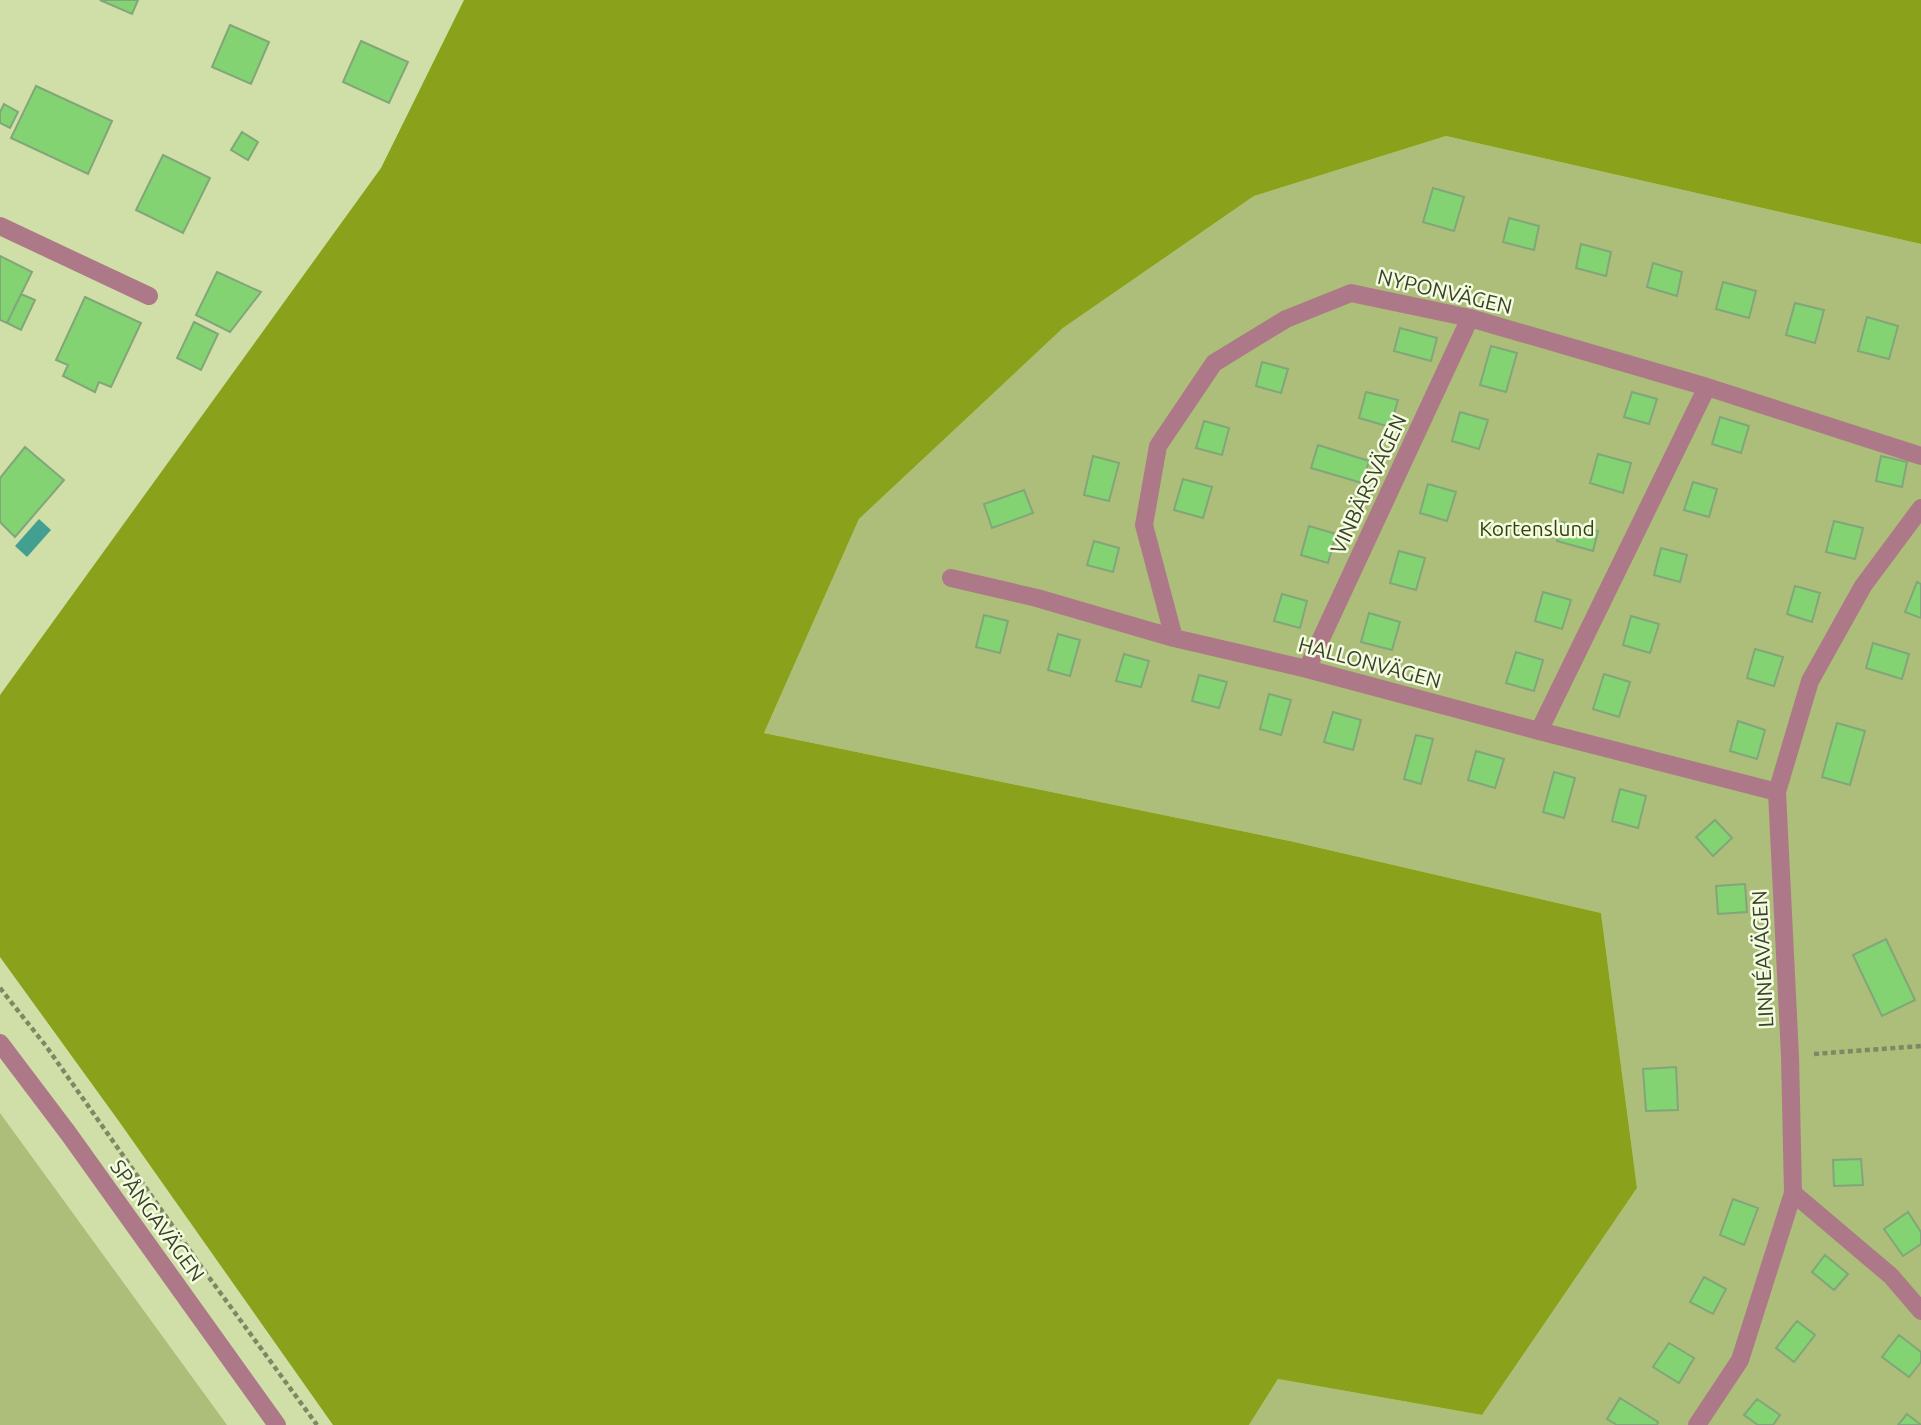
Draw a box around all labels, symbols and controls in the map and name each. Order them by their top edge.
street label: NYPONVÄGEN [1375,264,1515,318]
street label: VINBÄRSVÄGEN [1325,410,1411,558]
park label: Kortenslund [1479,516,1595,540]
street label: HALLONVÄGEN [1296,631,1444,693]
street label: LINNÉAVÄGEN [1746,890,1778,1028]
street label: SPÅNGAVÄGEN [106,1155,210,1285]

